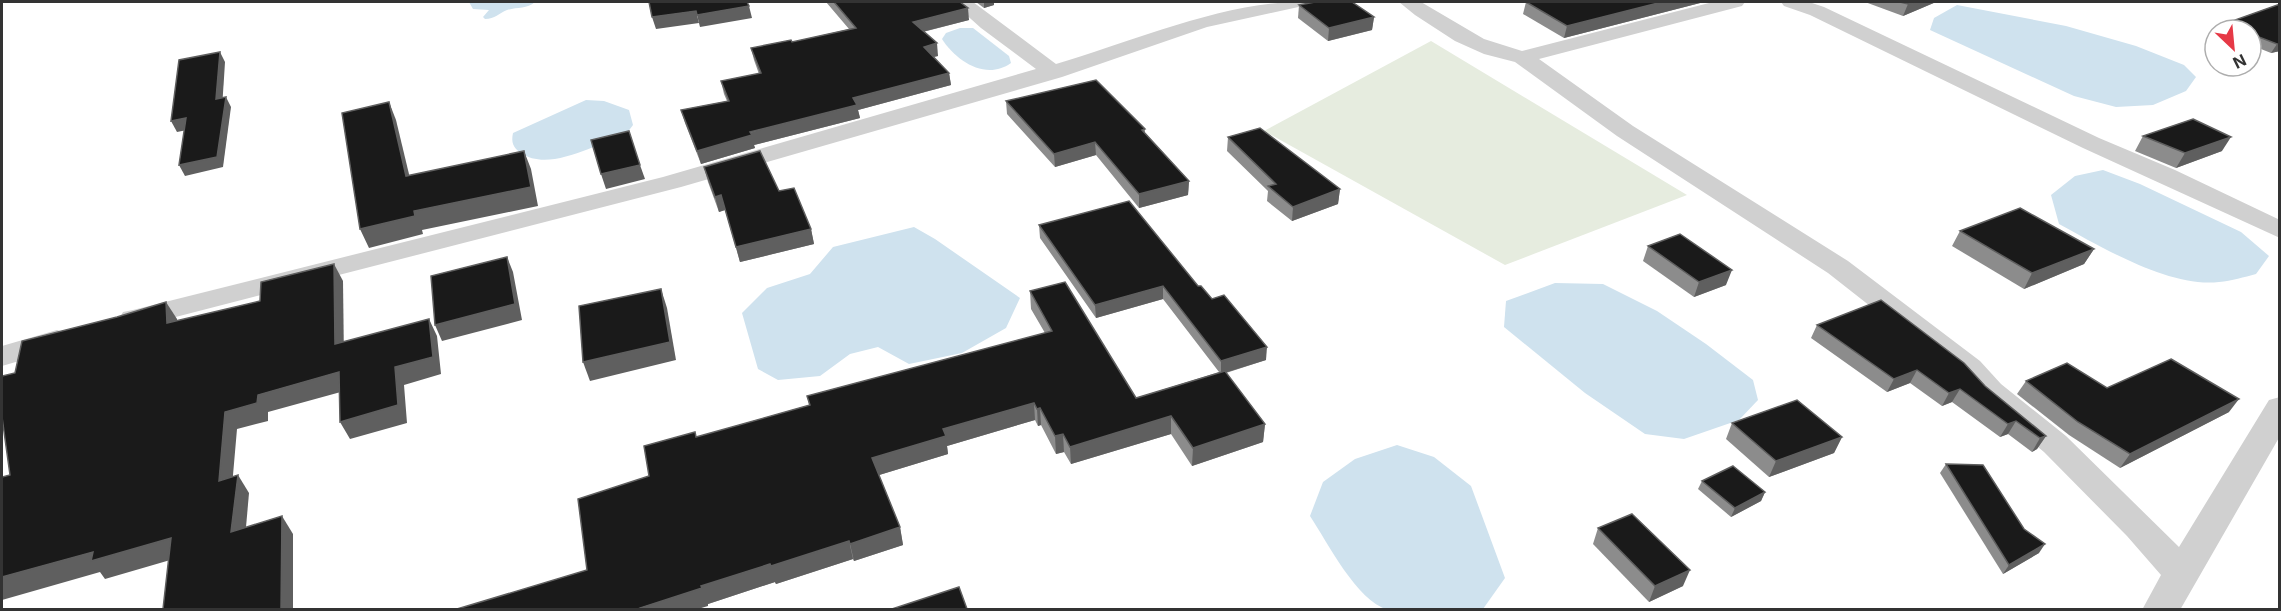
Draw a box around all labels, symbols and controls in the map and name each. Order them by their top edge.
north arrow [2203,18,2263,78]
text: N [2230,50,2249,73]

